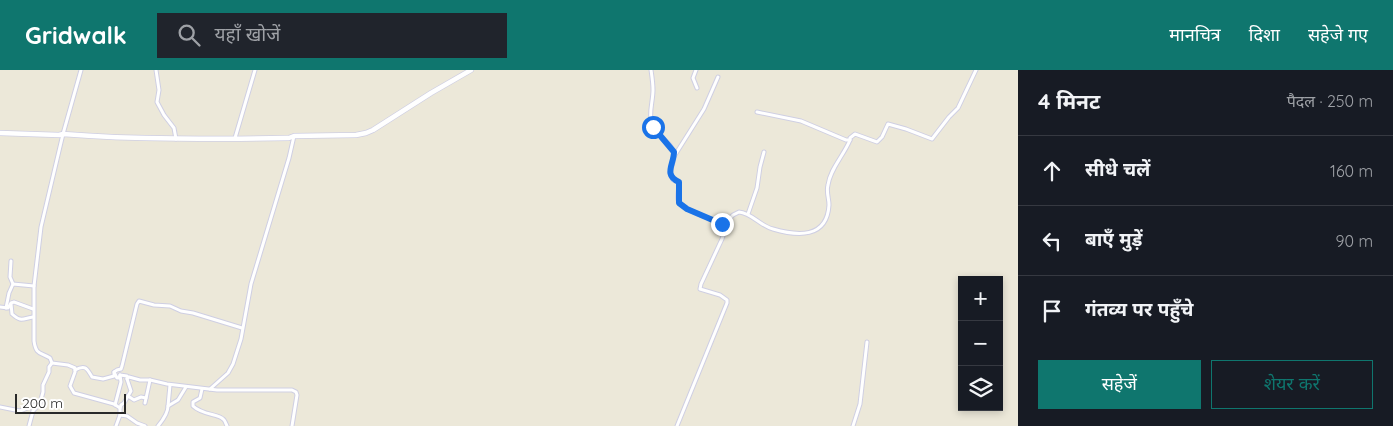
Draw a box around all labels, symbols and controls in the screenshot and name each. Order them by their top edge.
search box [157,13,507,58]
text: Gridwalk [25,20,127,50]
icon: search [175,21,203,49]
text: यहाँ खोजें [215,22,280,46]
text: मानचित्र [1169,23,1221,46]
text: दिशा [1249,23,1280,46]
text: सहेजे गए [1308,23,1368,46]
text: 4 मिनट [1038,88,1100,114]
text: पैदल · 250 m [1287,91,1373,111]
route start [642,116,665,139]
icon: ahead [1038,157,1066,185]
text: सीधे चलें [1085,157,1150,181]
text: 160 m [1330,161,1373,181]
route end [711,213,734,236]
icon: left [1038,227,1066,255]
text: बाएँ मुड़ें [1085,227,1142,251]
text: 90 m [1336,231,1373,251]
map controls [958,276,1003,411]
button: + [958,276,1003,321]
icon: arrive [1038,297,1066,325]
text: गंतव्य पर पहुँचे [1085,297,1193,321]
button: − [958,321,1003,366]
button: सहेजें [1038,360,1201,409]
button: शेयर करें [1211,360,1373,409]
button: layers [958,366,1003,411]
scale bar [15,391,126,414]
text: 200 m [22,394,63,412]

